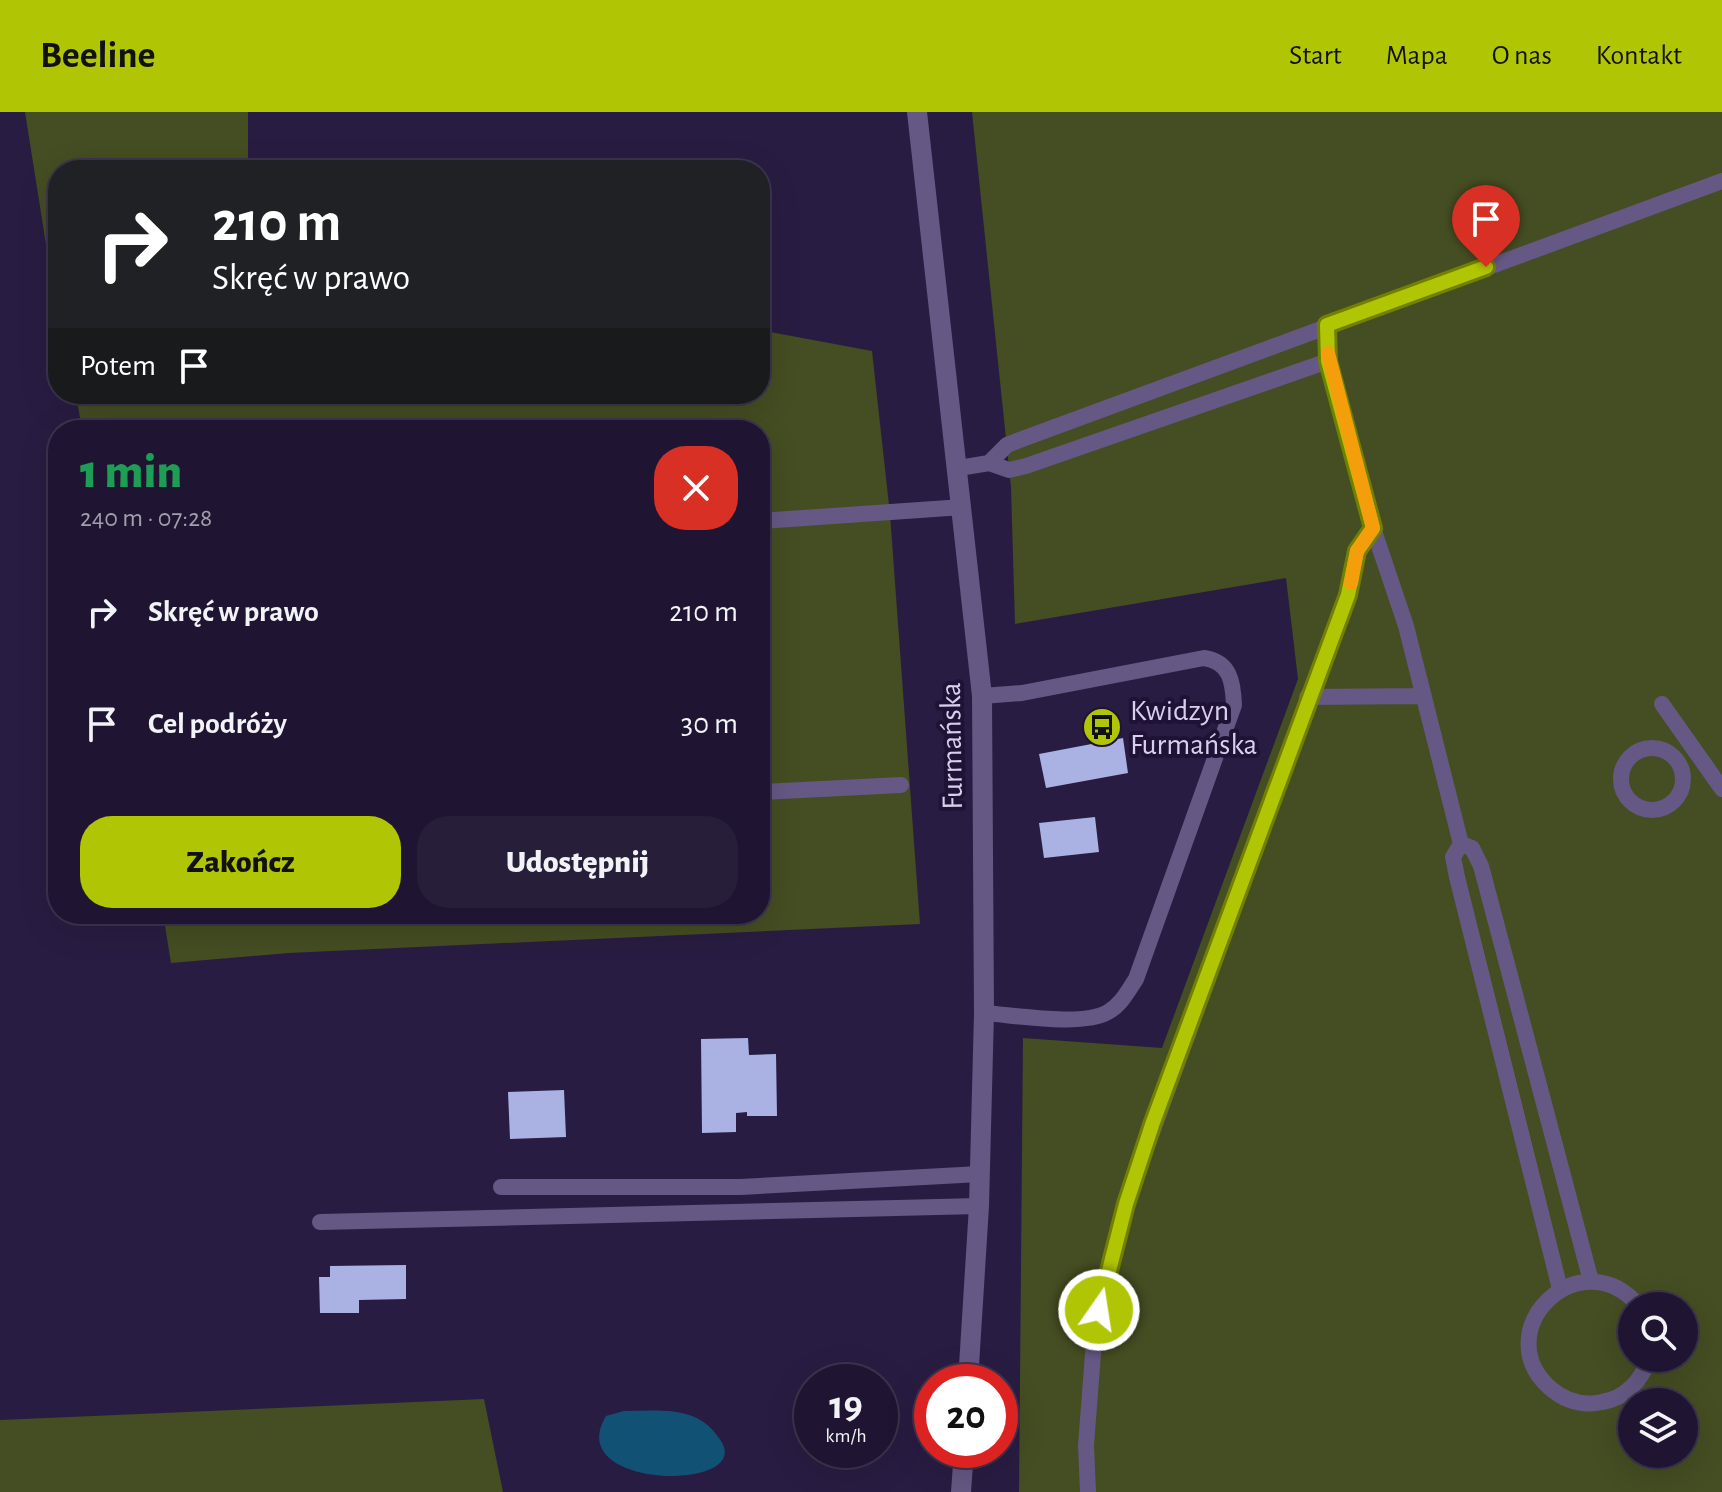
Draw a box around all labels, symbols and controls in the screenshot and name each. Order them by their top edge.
text: Beeline [40,37,155,75]
text: Start [1289,42,1342,70]
text: Mapa [1386,42,1448,70]
text: O nas [1492,42,1552,70]
text: Kontakt [1596,42,1682,70]
pin [1452,185,1520,267]
icon: right [80,192,184,296]
text: 210 m [212,195,341,251]
icon: arrive [1464,197,1508,241]
text: Skręć w prawo [212,260,410,296]
icon: arrive [172,344,216,388]
text: Potem [80,351,156,381]
button: close [654,446,738,530]
text: 1 min [80,449,182,497]
text: 240 m · 07:28 [80,505,212,531]
icon: right [80,590,124,634]
text: Skręć w prawo [148,597,319,627]
text: 210 m [669,597,738,627]
street label: Furmańska [936,682,968,810]
place label: Kwidzyn Furmańska [1130,696,1257,760]
icon: arrive [80,702,124,746]
bus stop icon: Kwidzyn Furmańska [1081,706,1123,748]
text: Cel podróży [148,709,287,739]
text: 30 m [681,709,738,739]
button: Zakończ [80,816,401,908]
button: Udostępnij [417,816,738,908]
position arrow [1057,1268,1141,1352]
map controls [1618,1292,1698,1468]
button: search [1618,1292,1698,1372]
speed limit sign: 20 [914,1364,1018,1468]
text: 19 [829,1386,863,1426]
button: layers [1618,1388,1698,1468]
text: km/h [825,1426,867,1446]

